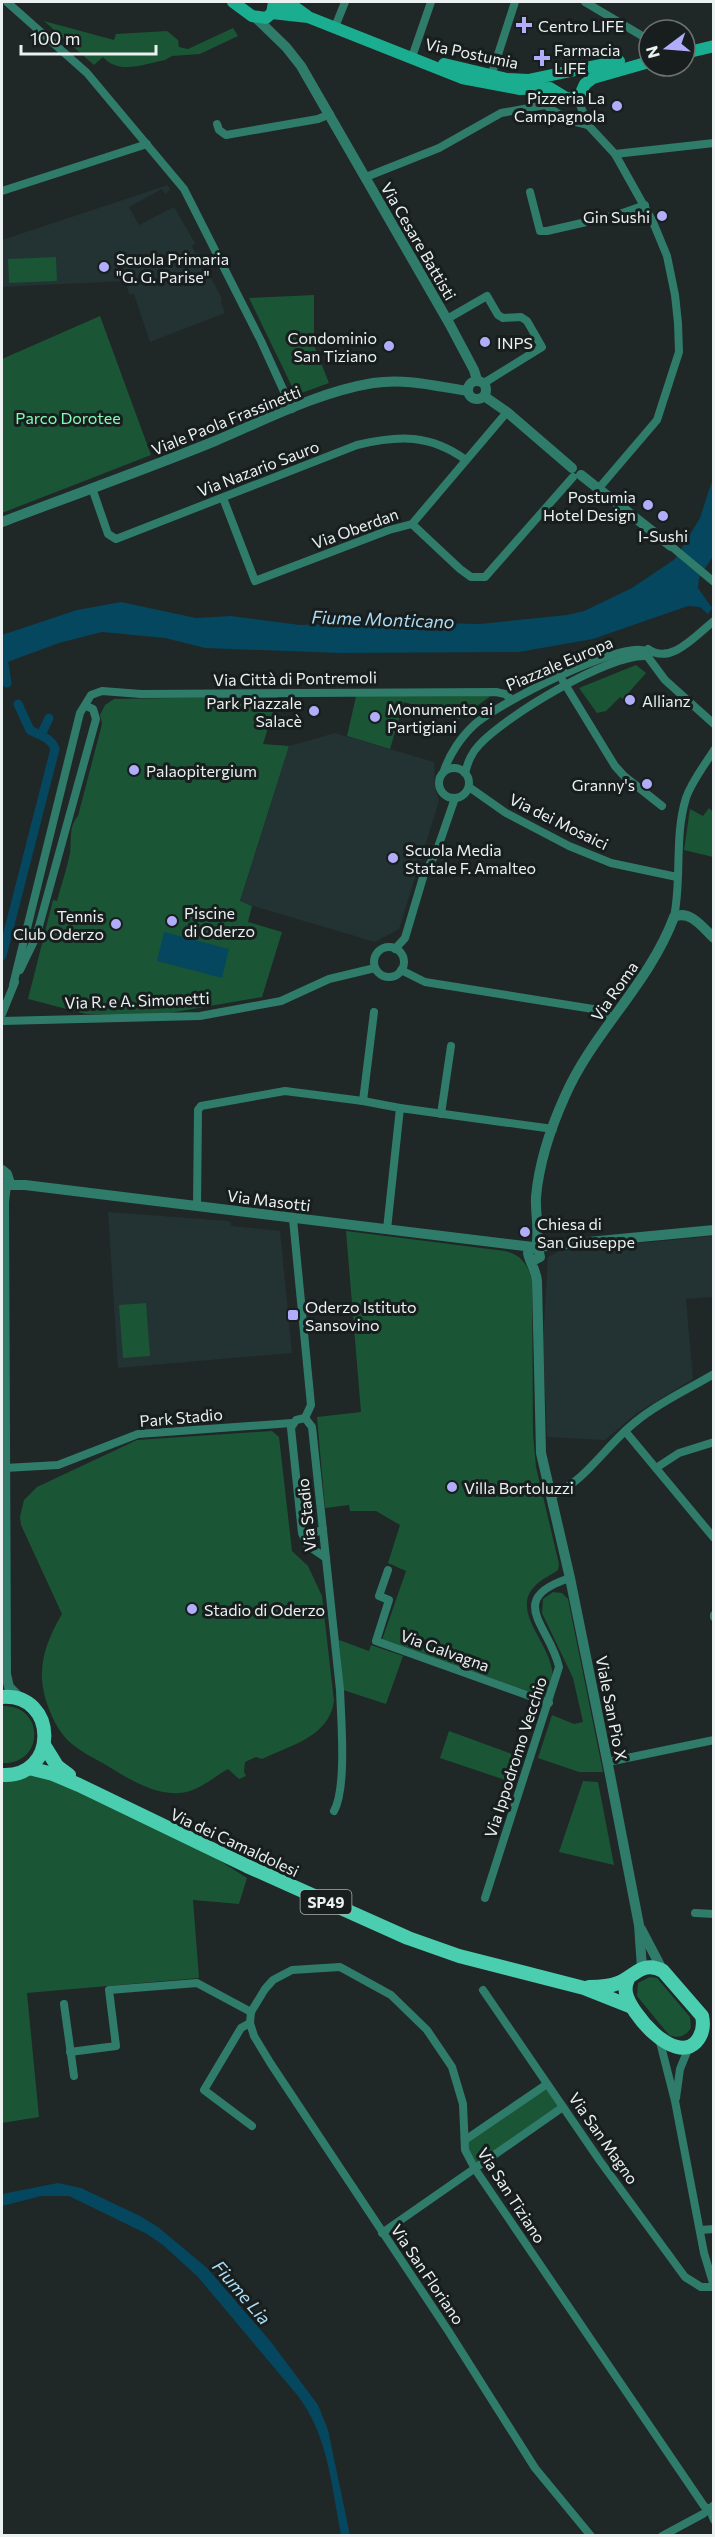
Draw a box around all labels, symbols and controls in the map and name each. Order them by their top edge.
marker: Centro LIFE [515,16,533,34]
place label: Centro LIFE [538,16,624,35]
scale bar [21,18,156,56]
north arrow [637,18,697,78]
text: 100 m [30,27,80,49]
street label: Via Postumia [424,34,520,72]
place label: Farmacia LIFE [554,40,620,77]
text: N [641,44,663,61]
marker: Farmacia LIFE [535,51,549,65]
place label: Pizzeria La Campagnola [514,88,605,125]
marker: Pizzeria La Campagnola [610,99,624,113]
street label: Via Cesare Battisti [378,179,460,303]
place label: Gin Sushi [583,207,650,226]
marker: Gin Sushi [655,209,669,223]
place label: Scuola Primaria "G. G. Parise" [116,249,229,286]
marker: Scuola Primaria "G. G. Parise" [97,260,111,274]
place label: Condominio San Tiziano [288,328,377,365]
place label: INPS [497,333,533,352]
marker: INPS [478,335,492,349]
marker: Condominio San Tiziano [382,339,396,353]
street label: Viale Paola Frassinetti [149,381,303,459]
park label: Parco Dorotee [15,408,121,427]
street label: Via Nazario Sauro [194,436,322,500]
place label: Postumia Hotel Design [543,487,636,524]
marker: Postumia Hotel Design [641,498,655,512]
street label: Via Oberdan [309,504,401,552]
marker: I-Sushi [656,509,670,523]
place label: I-Sushi [638,526,688,545]
water label: Fiume Monticano [311,606,455,632]
street label: Piazzale Europa [503,632,615,694]
street label: Via Città di Pontremoli [213,667,377,689]
place label: Allianz [642,691,691,710]
place label: Park Piazzale Salacè [206,693,302,730]
marker: Allianz [623,693,637,707]
place label: Monumento ai Partigiani [387,699,493,736]
marker: Park Piazzale Salacè [307,704,321,718]
marker: Monumento ai Partigiani [368,710,382,724]
place label: Palaopitergium [146,761,257,780]
marker: Palaopitergium [127,763,141,777]
place label: Granny's [572,775,635,794]
marker: Granny's [640,777,654,791]
street label: Via dei Mosaici [506,789,612,853]
place label: Scuola Media Statale F. Amalteo [405,840,536,877]
marker: Scuola Media Statale F. Amalteo [386,851,400,865]
place label: Piscine di Oderzo [184,903,255,940]
place label: Tennis Club Oderzo [13,906,104,943]
marker: Piscine di Oderzo [165,914,179,928]
marker: Tennis Club Oderzo [109,917,123,931]
street label: Via Roma [587,957,641,1025]
street label: Via R. e A. Simonetti [64,988,210,1012]
street label: Via Masotti [226,1185,312,1215]
place label: Chiesa di San Giuseppe [537,1214,635,1251]
marker: Chiesa di San Giuseppe [518,1225,532,1239]
place label: Oderzo Istituto Sansovino [305,1297,417,1334]
marker: Oderzo Istituto Sansovino [286,1308,300,1322]
street label: Park Stadio [139,1404,223,1430]
street label: Via Stadio [293,1477,319,1553]
place label: Villa Bortoluzzi [464,1478,574,1497]
marker: Villa Bortoluzzi [445,1480,459,1494]
place label: Stadio di Oderzo [204,1600,325,1619]
marker: Stadio di Oderzo [185,1602,199,1616]
street label: Via Galvagna [398,1625,492,1675]
street label: Viale San Pio X [592,1654,632,1762]
street label: Via Ippodromo Vecchio [480,1674,550,1840]
street label: Via dei Camaldolesi [168,1804,302,1880]
road number: SP49 [300,1890,352,1914]
street label: Via San Magno [565,2089,643,2187]
street label: Via San Tiziano [474,2144,550,2246]
street label: Via San Floriano [387,2220,469,2328]
water label: Fiume Lia [208,2255,276,2329]

